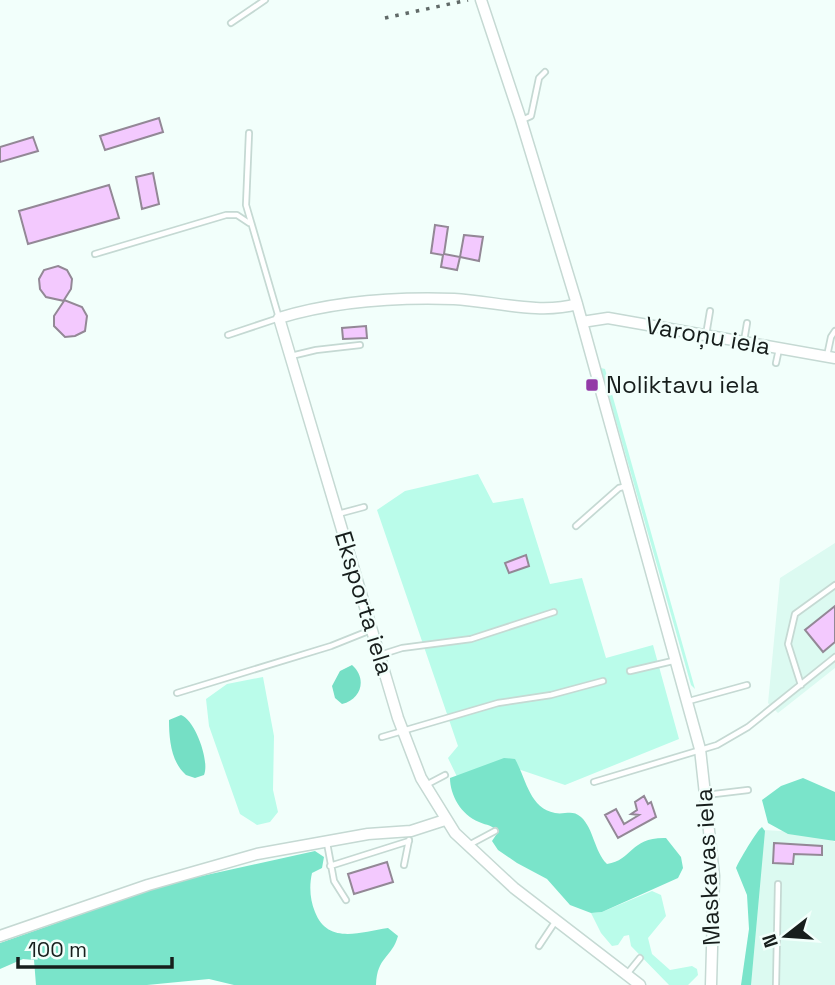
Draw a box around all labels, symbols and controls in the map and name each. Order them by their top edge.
street label: Varoņu iela [643,309,773,362]
place label: Noliktavu iela [606,369,759,400]
marker: Noliktavu iela [584,377,600,393]
street label: Eksporta iela [328,527,401,679]
street label: Maskavas iela [688,787,727,947]
north arrow [751,901,821,971]
scale bar [18,926,172,970]
text: N [756,931,784,951]
text: 100 m [28,936,87,963]

